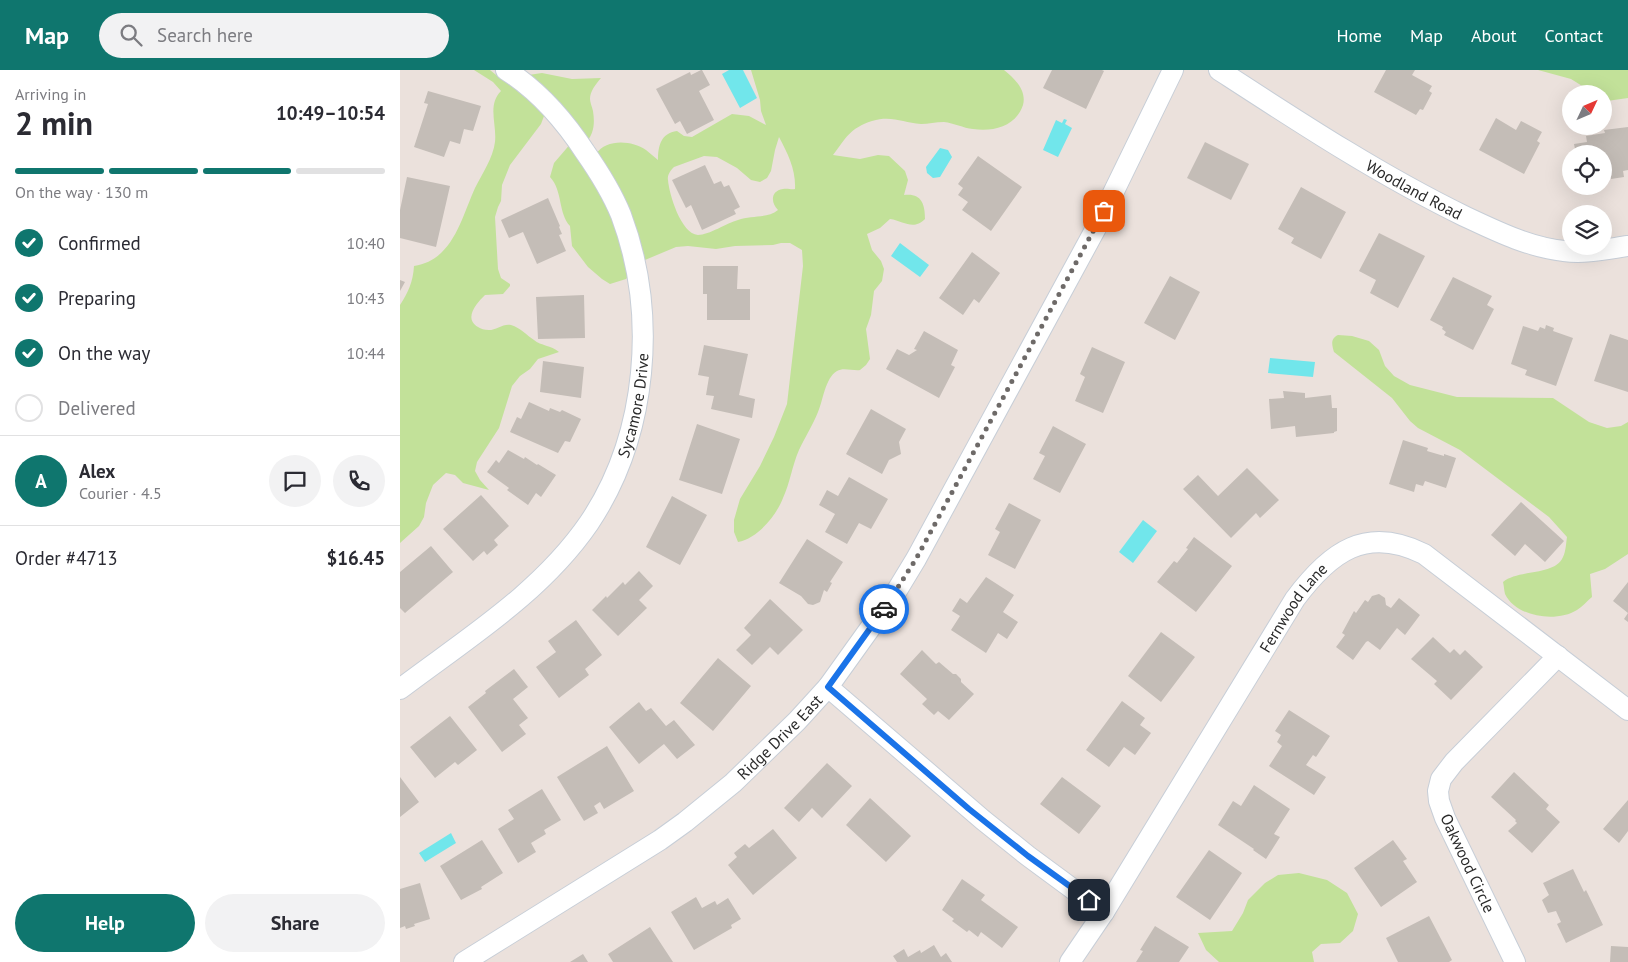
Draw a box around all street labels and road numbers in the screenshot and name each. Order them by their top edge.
street label: Woodland Road [1363,155,1466,224]
street label: Sycamore Drive [613,353,652,460]
street label: Fernwood Lane [1255,558,1331,656]
street label: Ridge Drive East [733,690,827,784]
street label: Oakwood Circle [1436,810,1500,916]

